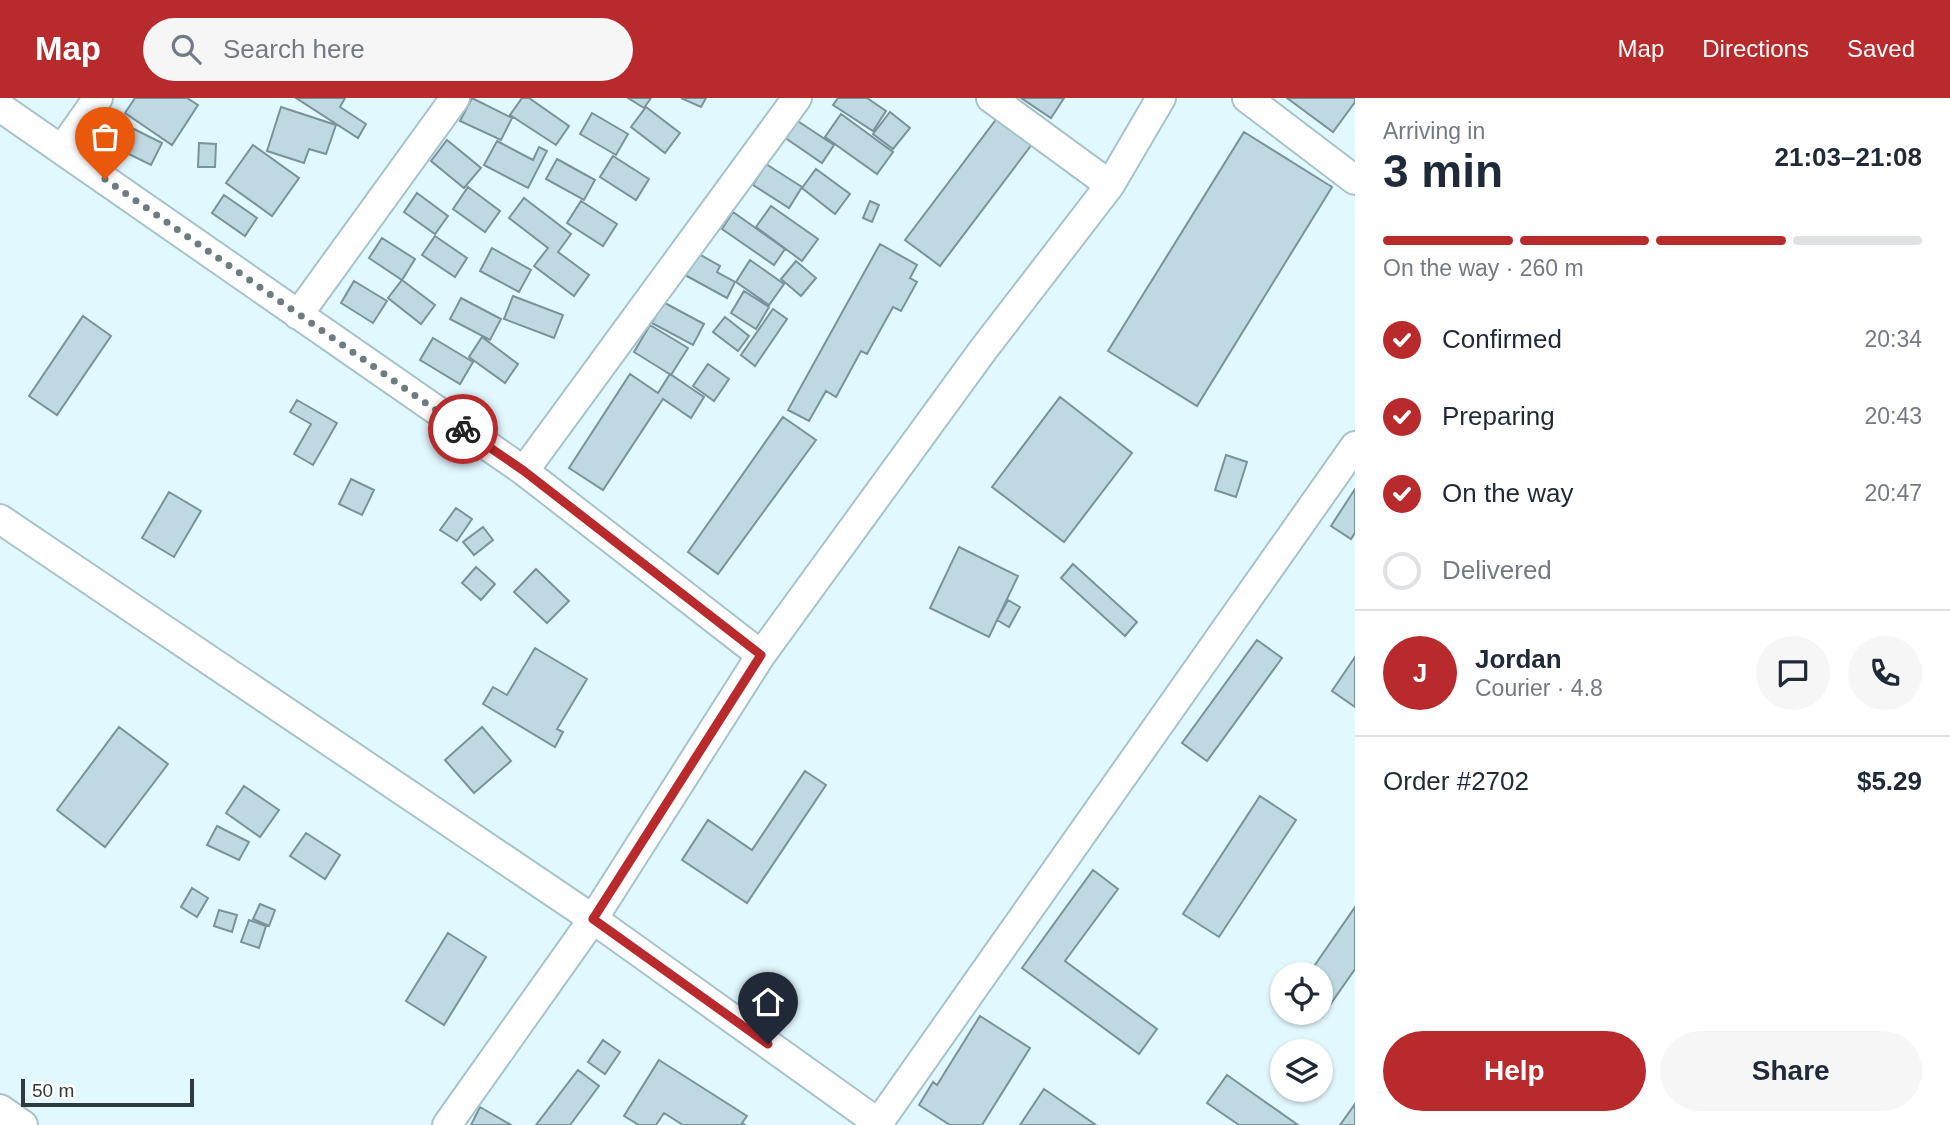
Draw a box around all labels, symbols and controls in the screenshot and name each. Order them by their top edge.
search box [143,18,633,81]
text: Map [35,30,101,67]
icon: search [167,30,205,68]
text: Search here [223,34,365,64]
text: Map [1618,35,1664,62]
text: Directions [1702,35,1809,62]
text: Saved [1847,35,1915,62]
pin [75,107,135,179]
icon: bag [86,118,124,156]
text: Arriving in [1383,118,1485,144]
text: 21:03–21:08 [1775,142,1922,172]
text: 3 min [1383,145,1503,197]
text: On the way · 260 m [1383,255,1584,281]
icon: check [1383,321,1421,359]
text: Confirmed [1442,324,1562,354]
text: 20:34 [1864,326,1922,352]
courier [428,394,498,464]
icon: check [1383,398,1421,436]
text: Preparing [1442,401,1555,431]
text: 20:43 [1864,403,1922,429]
icon: bike [444,410,482,448]
icon: check [1383,475,1421,513]
text: On the way [1442,478,1574,508]
text: 20:47 [1864,480,1922,506]
text: Delivered [1442,555,1552,585]
button: chat [1756,636,1830,710]
button: phone [1848,636,1922,710]
text: Jordan [1475,644,1562,674]
text: J [1413,658,1427,688]
text: Courier · 4.8 [1475,675,1603,701]
text: Order #2702 [1383,766,1529,796]
text: $5.29 [1857,766,1922,796]
map controls [1270,962,1333,1102]
button: locate [1270,962,1333,1025]
pin [738,972,798,1044]
icon: home [749,983,787,1021]
button: Help [1383,1031,1646,1111]
button: Share [1660,1031,1922,1111]
button: layers [1270,1039,1333,1102]
scale bar [21,1076,194,1108]
text: 50 m [32,1080,74,1101]

